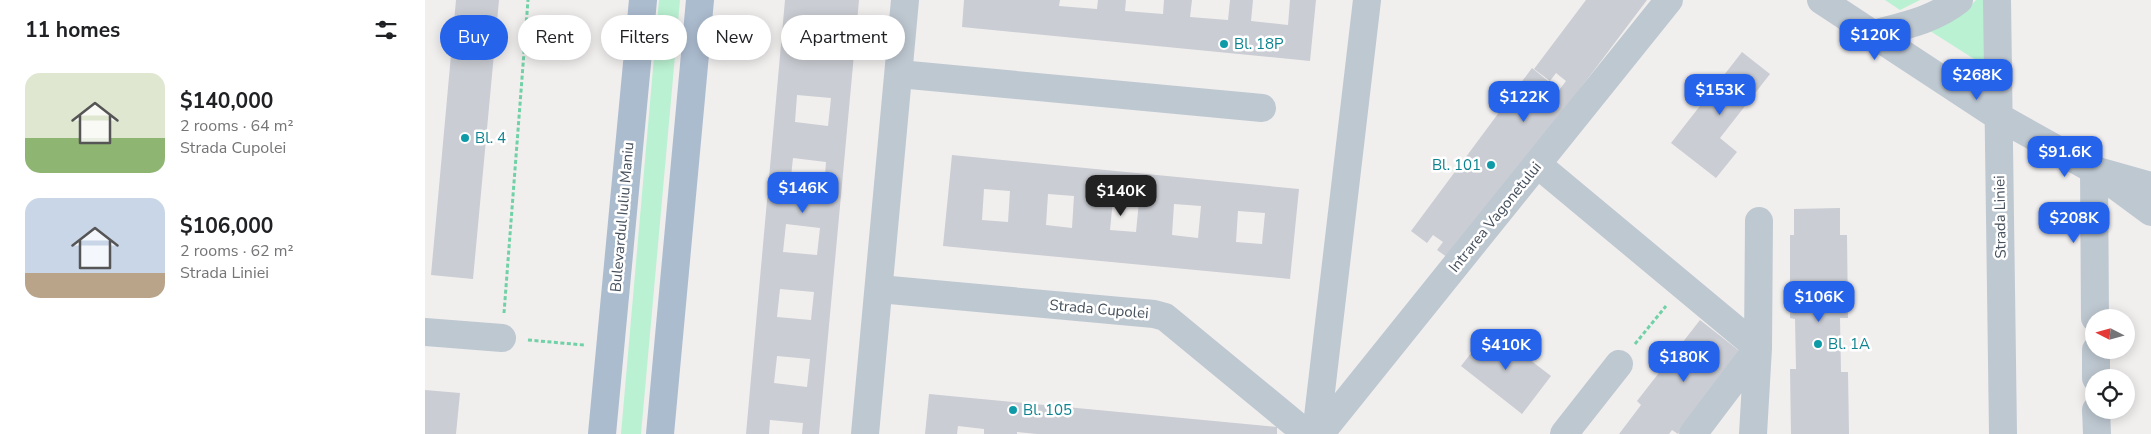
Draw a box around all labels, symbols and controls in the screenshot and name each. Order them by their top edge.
chip: Buy [440,15,508,60]
chip: Rent [518,15,591,60]
chip: Filters [601,15,687,60]
chip: New [697,15,771,60]
chip: Apartment [781,15,905,60]
text: 11 homes [25,16,120,44]
icon: filters [372,16,400,44]
pin: $120K [1840,18,1910,61]
text: $120K [1850,24,1900,46]
place label: Bl. 18P [1234,34,1284,54]
marker: Bl. 18P [1218,38,1230,50]
pin: $268K [1942,58,2012,101]
text: $268K [1952,64,2002,86]
pin: $153K [1685,74,1755,116]
text: $153K [1695,79,1745,101]
pin: $122K [1489,80,1559,123]
text: $122K [1499,86,1549,108]
text: $140,000 [180,87,273,115]
icon: home [65,93,125,153]
text: 2 rooms · 64 m² [180,115,293,137]
place label: Bl. 4 [475,128,506,148]
marker: Bl. 4 [459,132,471,144]
pin: $91.6K [2024,136,2106,178]
text: Strada Cupolei [180,137,286,159]
street label: Bulevardul Iuliu Maniu [605,141,639,293]
text: $91.6K [2039,141,2092,163]
place label: Bl. 101 [1432,155,1481,175]
street label: Intrarea Vagonetului [1444,157,1546,277]
marker: Bl. 101 [1485,159,1497,171]
pin: $146K [768,172,838,214]
pin: $140K [1086,174,1156,217]
street label: Strada Liniei [1989,175,2011,259]
text: $146K [778,177,828,199]
text: $140K [1096,180,1146,202]
pin: $208K [2039,202,2109,244]
text: $208K [2049,207,2099,229]
text: $106,000 [180,212,273,240]
icon: home [65,218,125,278]
text: 2 rooms · 62 m² [180,240,293,262]
text: Strada Liniei [180,262,269,284]
pin: $106K [1784,280,1854,323]
text: $106K [1794,286,1844,308]
street label: Strada Cupolei [1049,295,1149,323]
north arrow [2085,309,2135,359]
map controls [2085,309,2135,419]
pin: $410K [1471,328,1541,371]
text: $410K [1481,334,1531,356]
place label: Bl. 1A [1828,334,1870,354]
marker: Bl. 1A [1812,338,1824,350]
pin: $180K [1649,340,1719,383]
text: $180K [1659,346,1709,368]
button: locate [2085,369,2135,419]
place label: Bl. 105 [1023,400,1072,420]
marker: Bl. 105 [1007,404,1019,416]

